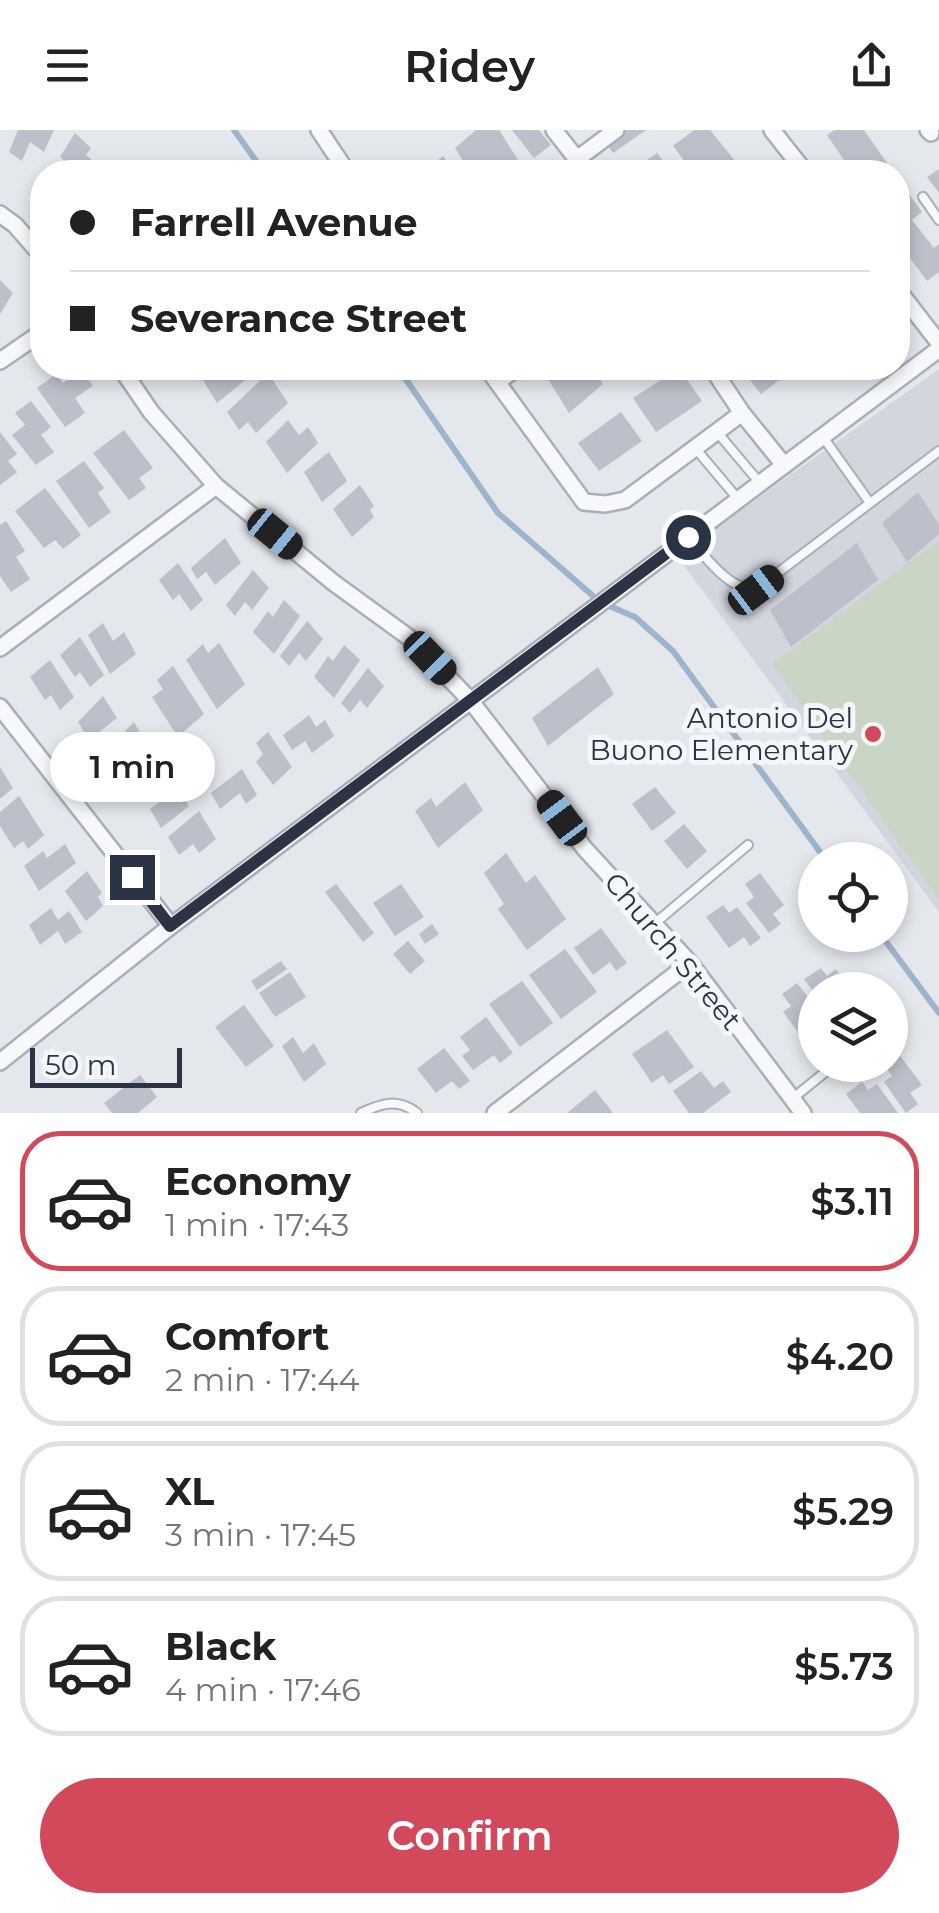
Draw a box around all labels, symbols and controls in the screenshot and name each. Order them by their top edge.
icon: menu [40,38,95,93]
text: Ridey [404,38,535,93]
icon: share [844,38,899,93]
text: Farrell Avenue [130,199,418,246]
text: Severance Street [130,295,467,342]
car [242,503,308,565]
route start [666,515,711,560]
car [723,560,789,620]
car [398,626,462,690]
place label: Antonio Del Buono Elementary [589,701,854,767]
marker: Antonio Del Buono Elementary [862,723,884,745]
callout: 1 min [49,732,214,802]
text: 1 min [90,747,175,786]
car [532,785,592,851]
map controls [798,842,908,1082]
button: locate [798,842,908,952]
route end [110,855,155,900]
street label: Church Street [597,865,749,1037]
button: layers [798,972,908,1082]
scale bar [30,1043,182,1088]
text: 50 m [45,1048,116,1082]
icon: car [45,1156,135,1246]
text: Economy [165,1158,351,1205]
text: $3.11 [811,1178,894,1225]
text: 1 min · 17:43 [165,1205,349,1244]
icon: car [45,1311,135,1401]
text: Comfort [165,1313,329,1360]
text: $4.20 [786,1333,894,1380]
text: 2 min · 17:44 [165,1360,359,1399]
icon: car [45,1466,135,1556]
text: XL [165,1468,214,1515]
text: $5.29 [792,1488,894,1535]
text: 3 min · 17:45 [165,1515,356,1554]
icon: car [45,1621,135,1711]
text: Black [165,1623,276,1670]
text: $5.73 [794,1643,894,1690]
text: 4 min · 17:46 [165,1670,361,1709]
button: Confirm [40,1778,899,1893]

